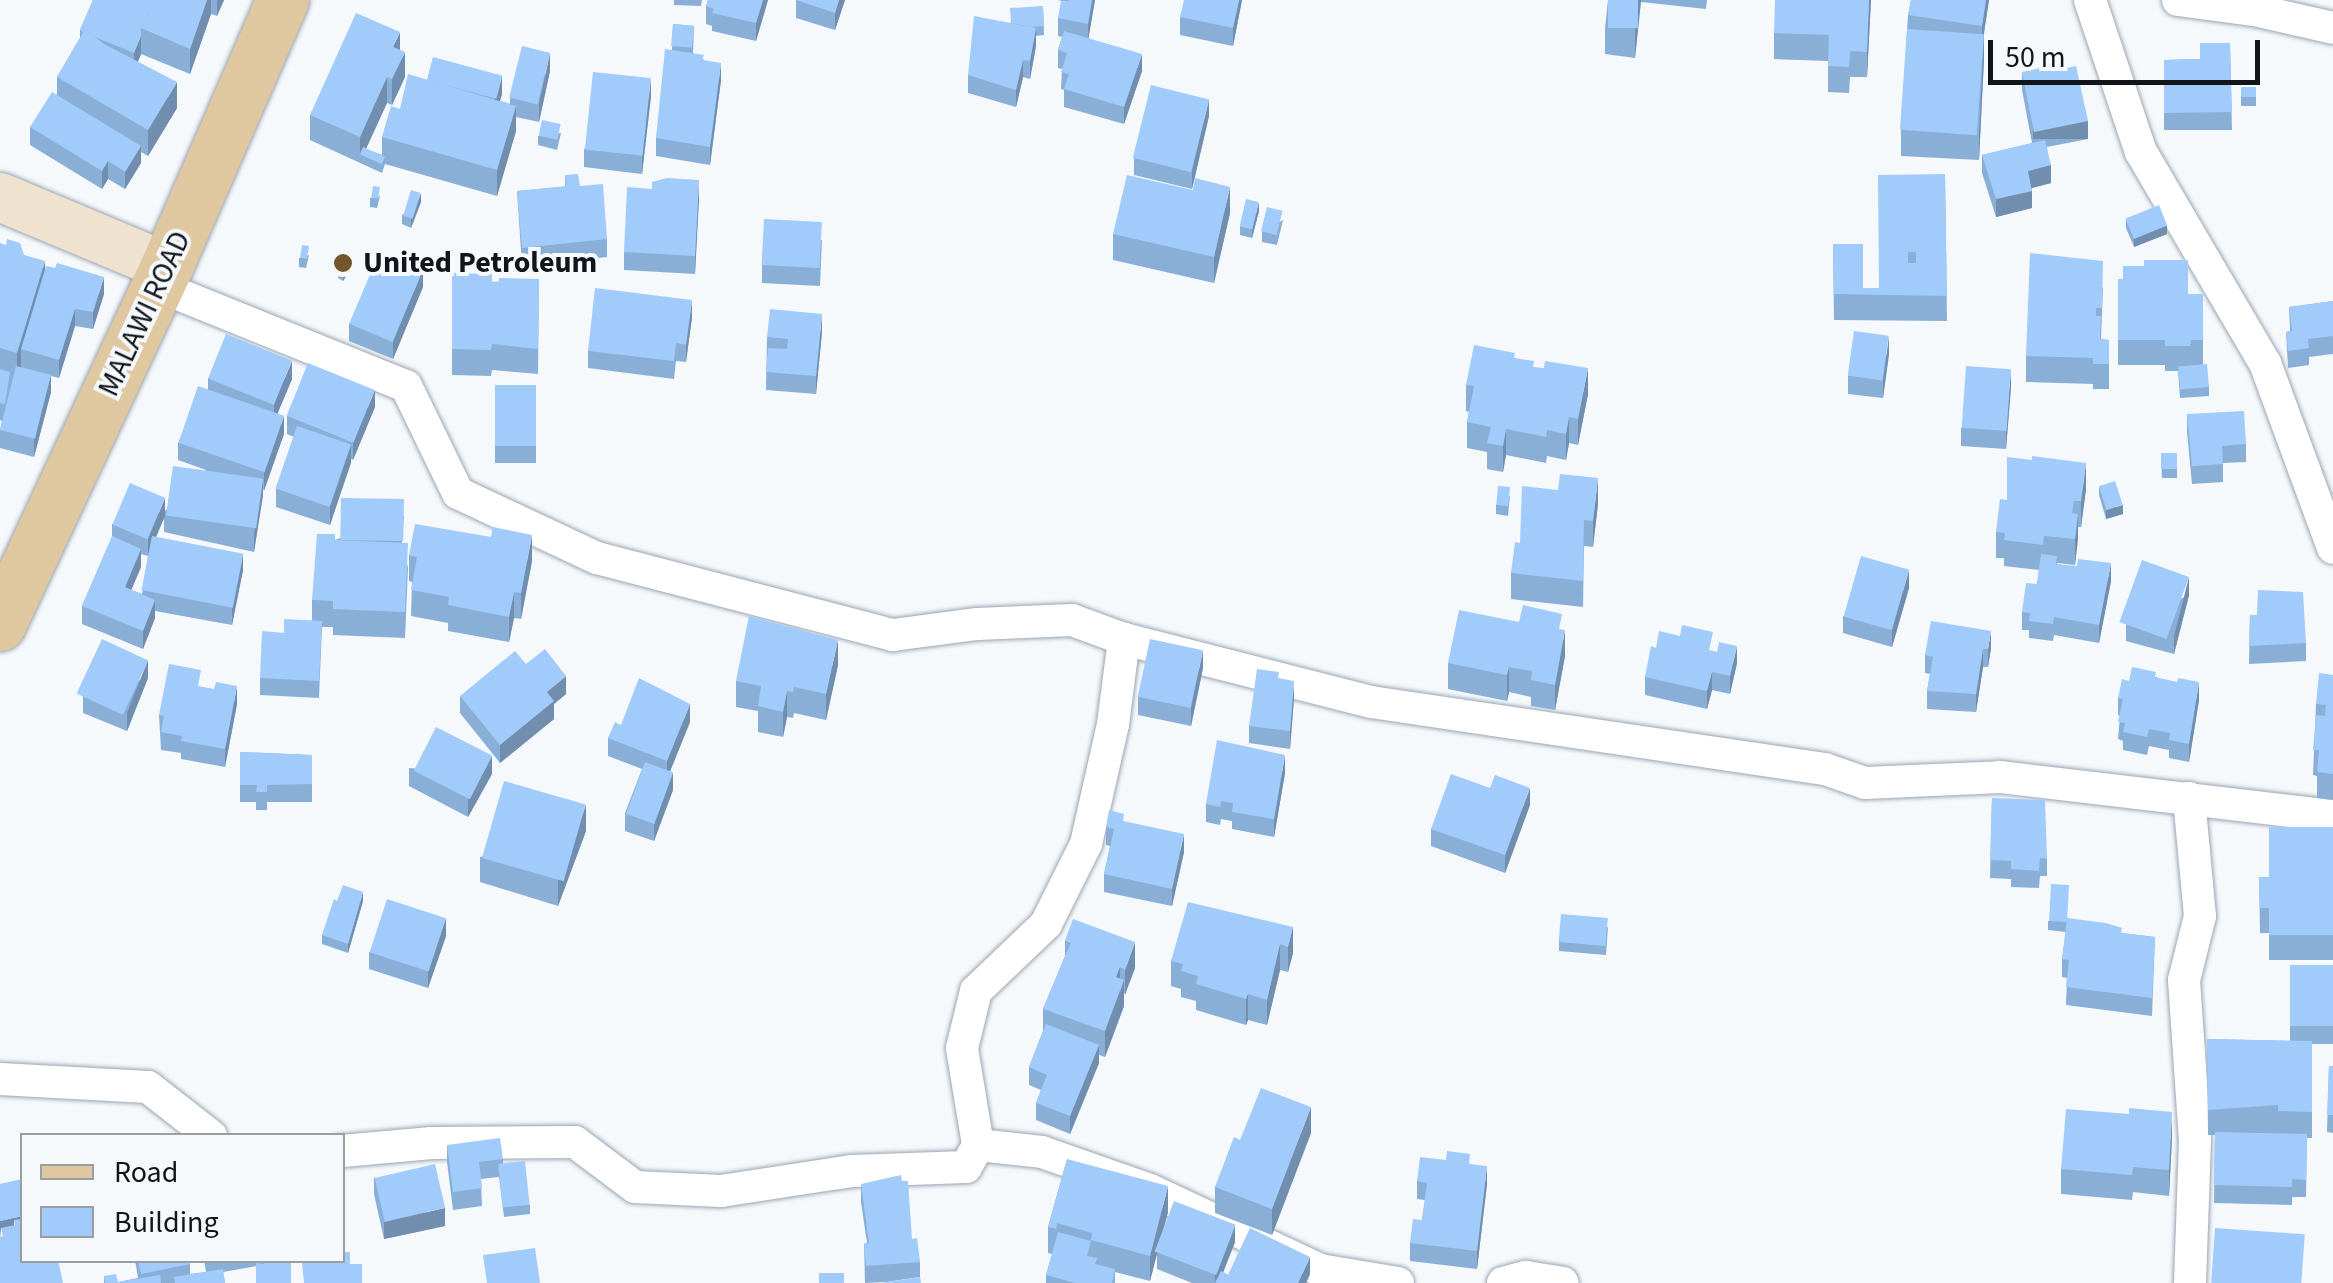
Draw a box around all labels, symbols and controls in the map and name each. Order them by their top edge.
scale bar [1993,20,2266,82]
text: 50 m [2005,36,2066,79]
street label: MALAWI ROAD [91,226,199,402]
place label: United Petroleum [363,245,597,281]
marker: United Petroleum [332,252,354,274]
legend [20,1133,345,1263]
text: Road [114,1151,178,1194]
text: Building [114,1201,219,1244]

